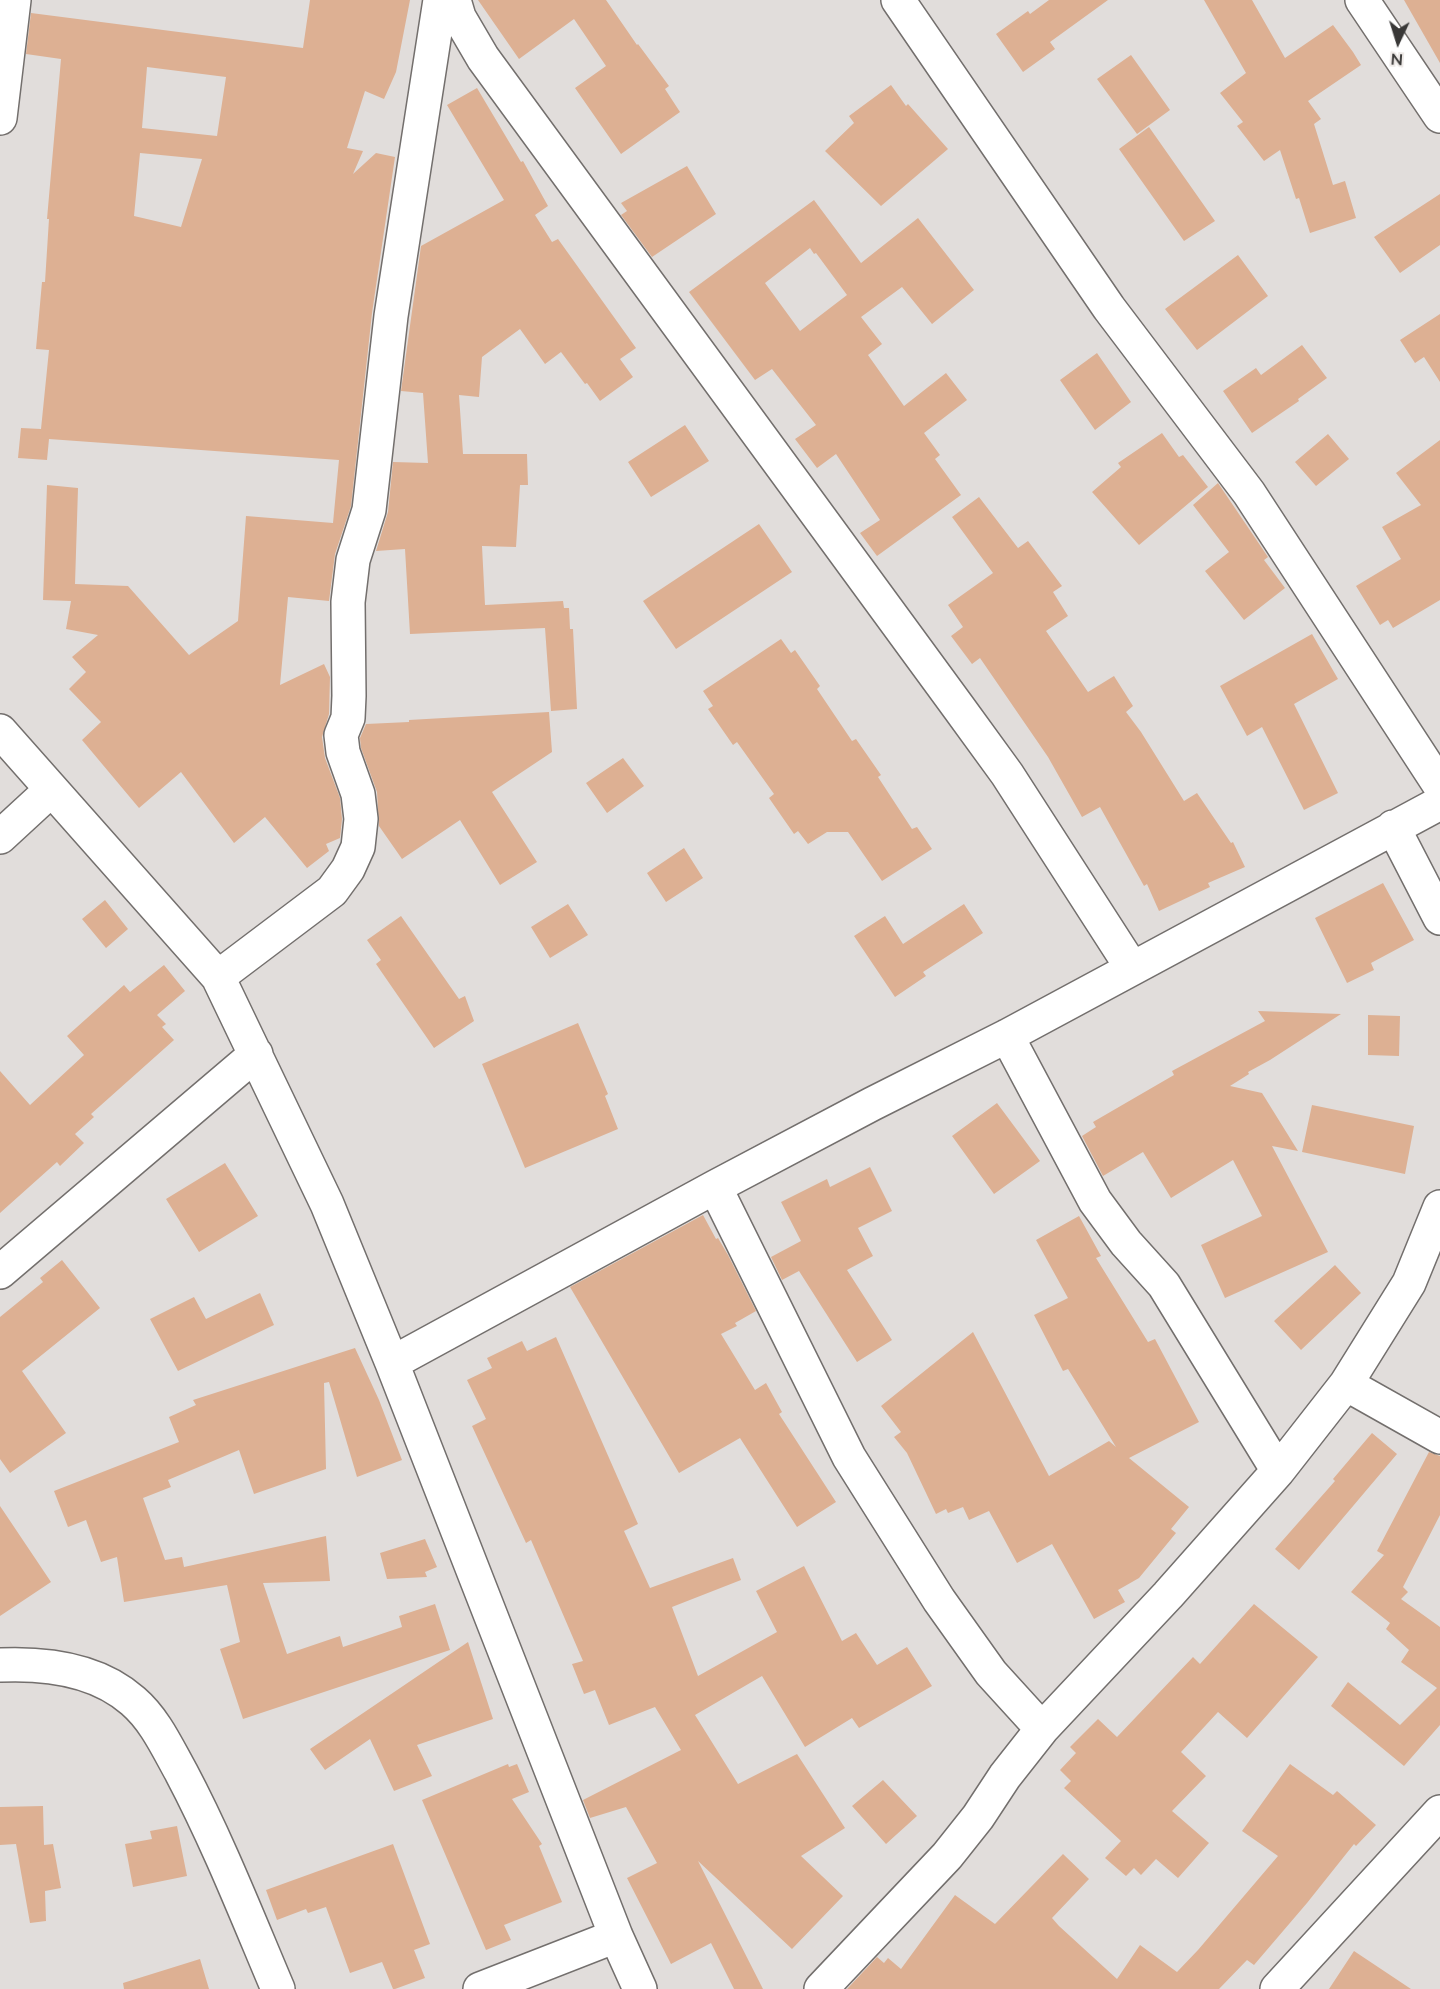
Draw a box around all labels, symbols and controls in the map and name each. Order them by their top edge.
north arrow [1368,12,1428,72]
text: N [1390,51,1404,70]

